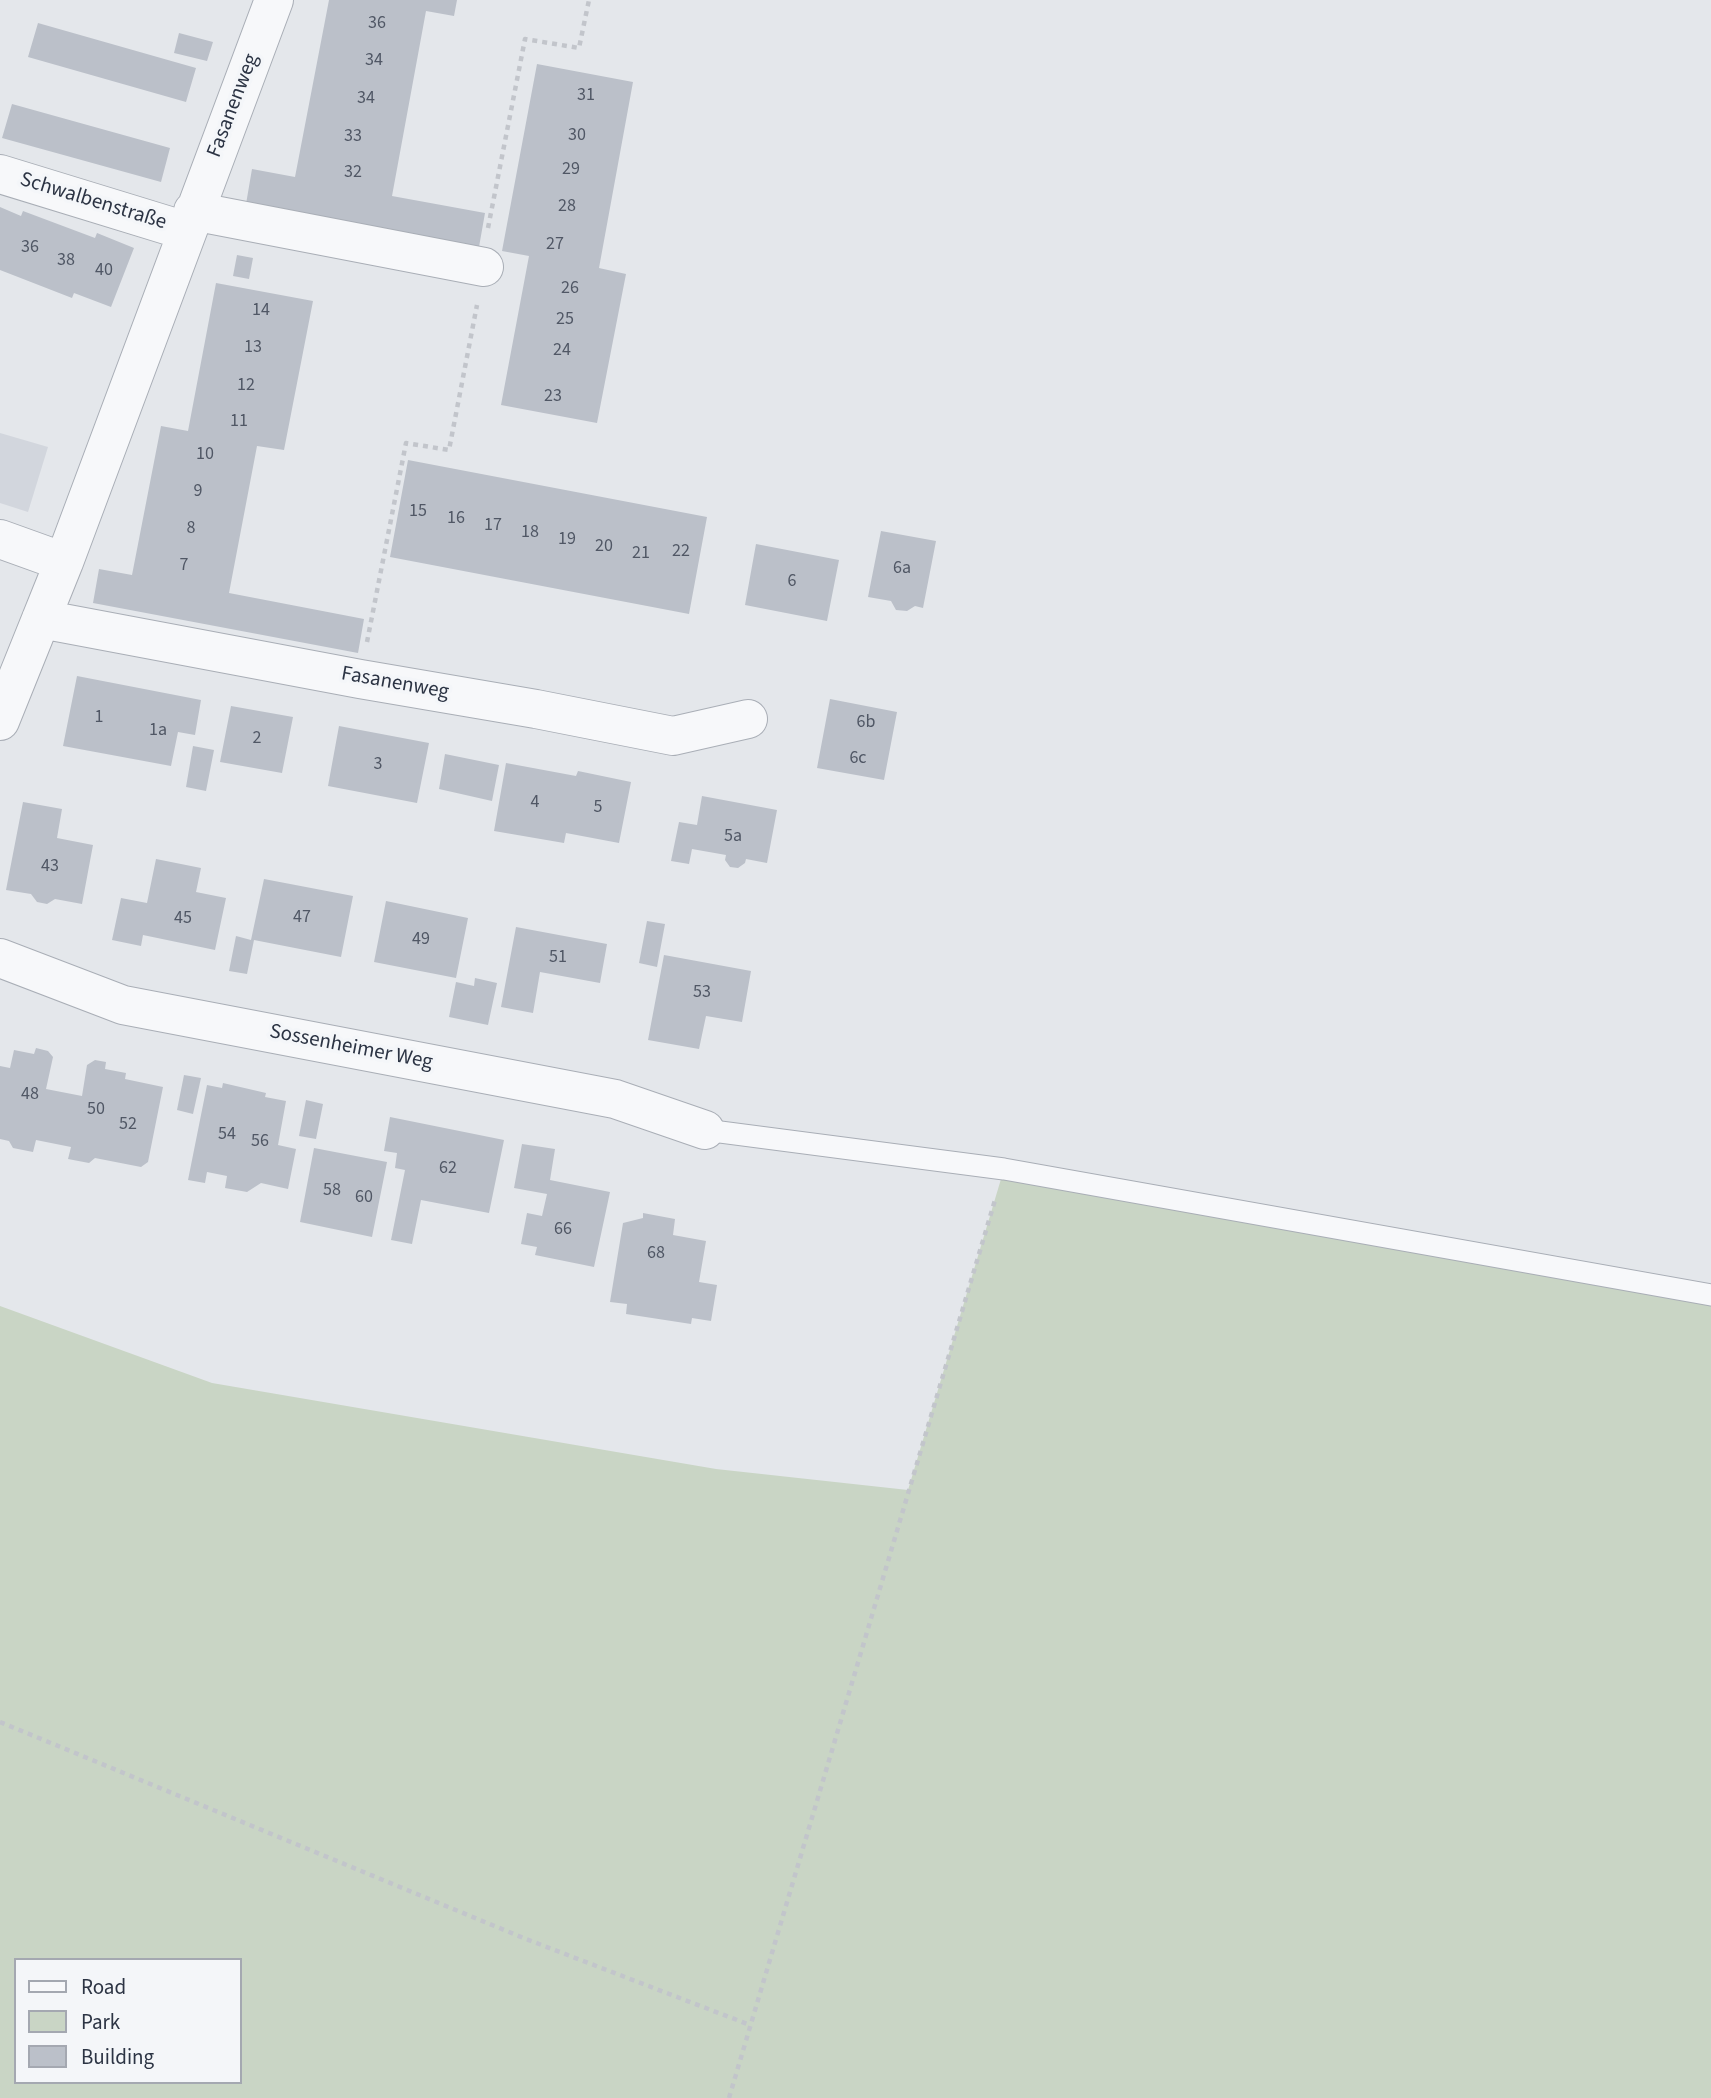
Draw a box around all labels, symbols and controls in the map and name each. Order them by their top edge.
house number: 36 [368,13,386,35]
house number: 34 [365,50,383,72]
street label: Fasanenweg [203,51,265,161]
house number: 31 [577,85,595,107]
house number: 34 [357,88,375,110]
house number: 30 [568,125,586,147]
house number: 33 [344,126,362,148]
house number: 29 [562,159,580,181]
house number: 32 [344,162,362,184]
street label: Schwalbenstraße [17,168,169,236]
house number: 28 [558,196,576,218]
house number: 27 [546,234,564,256]
house number: 36 [21,237,39,259]
house number: 38 [57,250,75,272]
house number: 40 [95,260,113,282]
house number: 26 [561,278,579,300]
house number: 14 [252,300,270,322]
house number: 25 [556,309,574,331]
house number: 13 [244,337,262,359]
house number: 24 [553,340,571,362]
house number: 12 [237,375,255,397]
house number: 23 [544,386,562,408]
house number: 11 [230,411,248,433]
house number: 10 [196,444,214,466]
house number: 9 [194,481,202,503]
house number: 15 [409,501,427,523]
house number: 16 [447,508,465,530]
house number: 17 [484,515,502,537]
house number: 8 [187,518,195,540]
house number: 18 [521,522,539,544]
house number: 19 [558,529,576,551]
house number: 20 [595,536,613,558]
house number: 22 [672,541,690,563]
house number: 21 [632,543,650,565]
house number: 7 [180,555,188,577]
house number: 6a [893,558,911,580]
house number: 6 [788,571,796,593]
street label: Fasanenweg [339,662,451,706]
house number: 1 [95,707,103,729]
house number: 6b [857,712,875,734]
house number: 1a [149,720,167,742]
house number: 2 [253,728,261,750]
house number: 6c [849,748,867,770]
house number: 3 [374,754,382,776]
house number: 4 [531,792,539,814]
house number: 5 [594,797,602,819]
house number: 5a [724,826,742,848]
house number: 43 [41,856,59,878]
house number: 47 [293,907,311,929]
house number: 45 [174,908,192,930]
house number: 49 [412,929,430,951]
house number: 51 [549,947,567,969]
house number: 53 [693,982,711,1004]
street label: Sossenheimer Weg [267,1020,435,1076]
house number: 48 [21,1084,39,1106]
house number: 50 [87,1099,105,1121]
house number: 52 [119,1114,137,1136]
house number: 54 [218,1124,236,1146]
house number: 56 [251,1131,269,1153]
house number: 62 [439,1158,457,1180]
house number: 58 [323,1180,341,1202]
house number: 60 [355,1187,373,1209]
house number: 66 [554,1219,572,1241]
house number: 68 [647,1243,665,1265]
legend [14,1958,242,2084]
text: Road [81,1972,126,2002]
text: Park [81,2007,120,2037]
text: Building [81,2042,154,2072]

